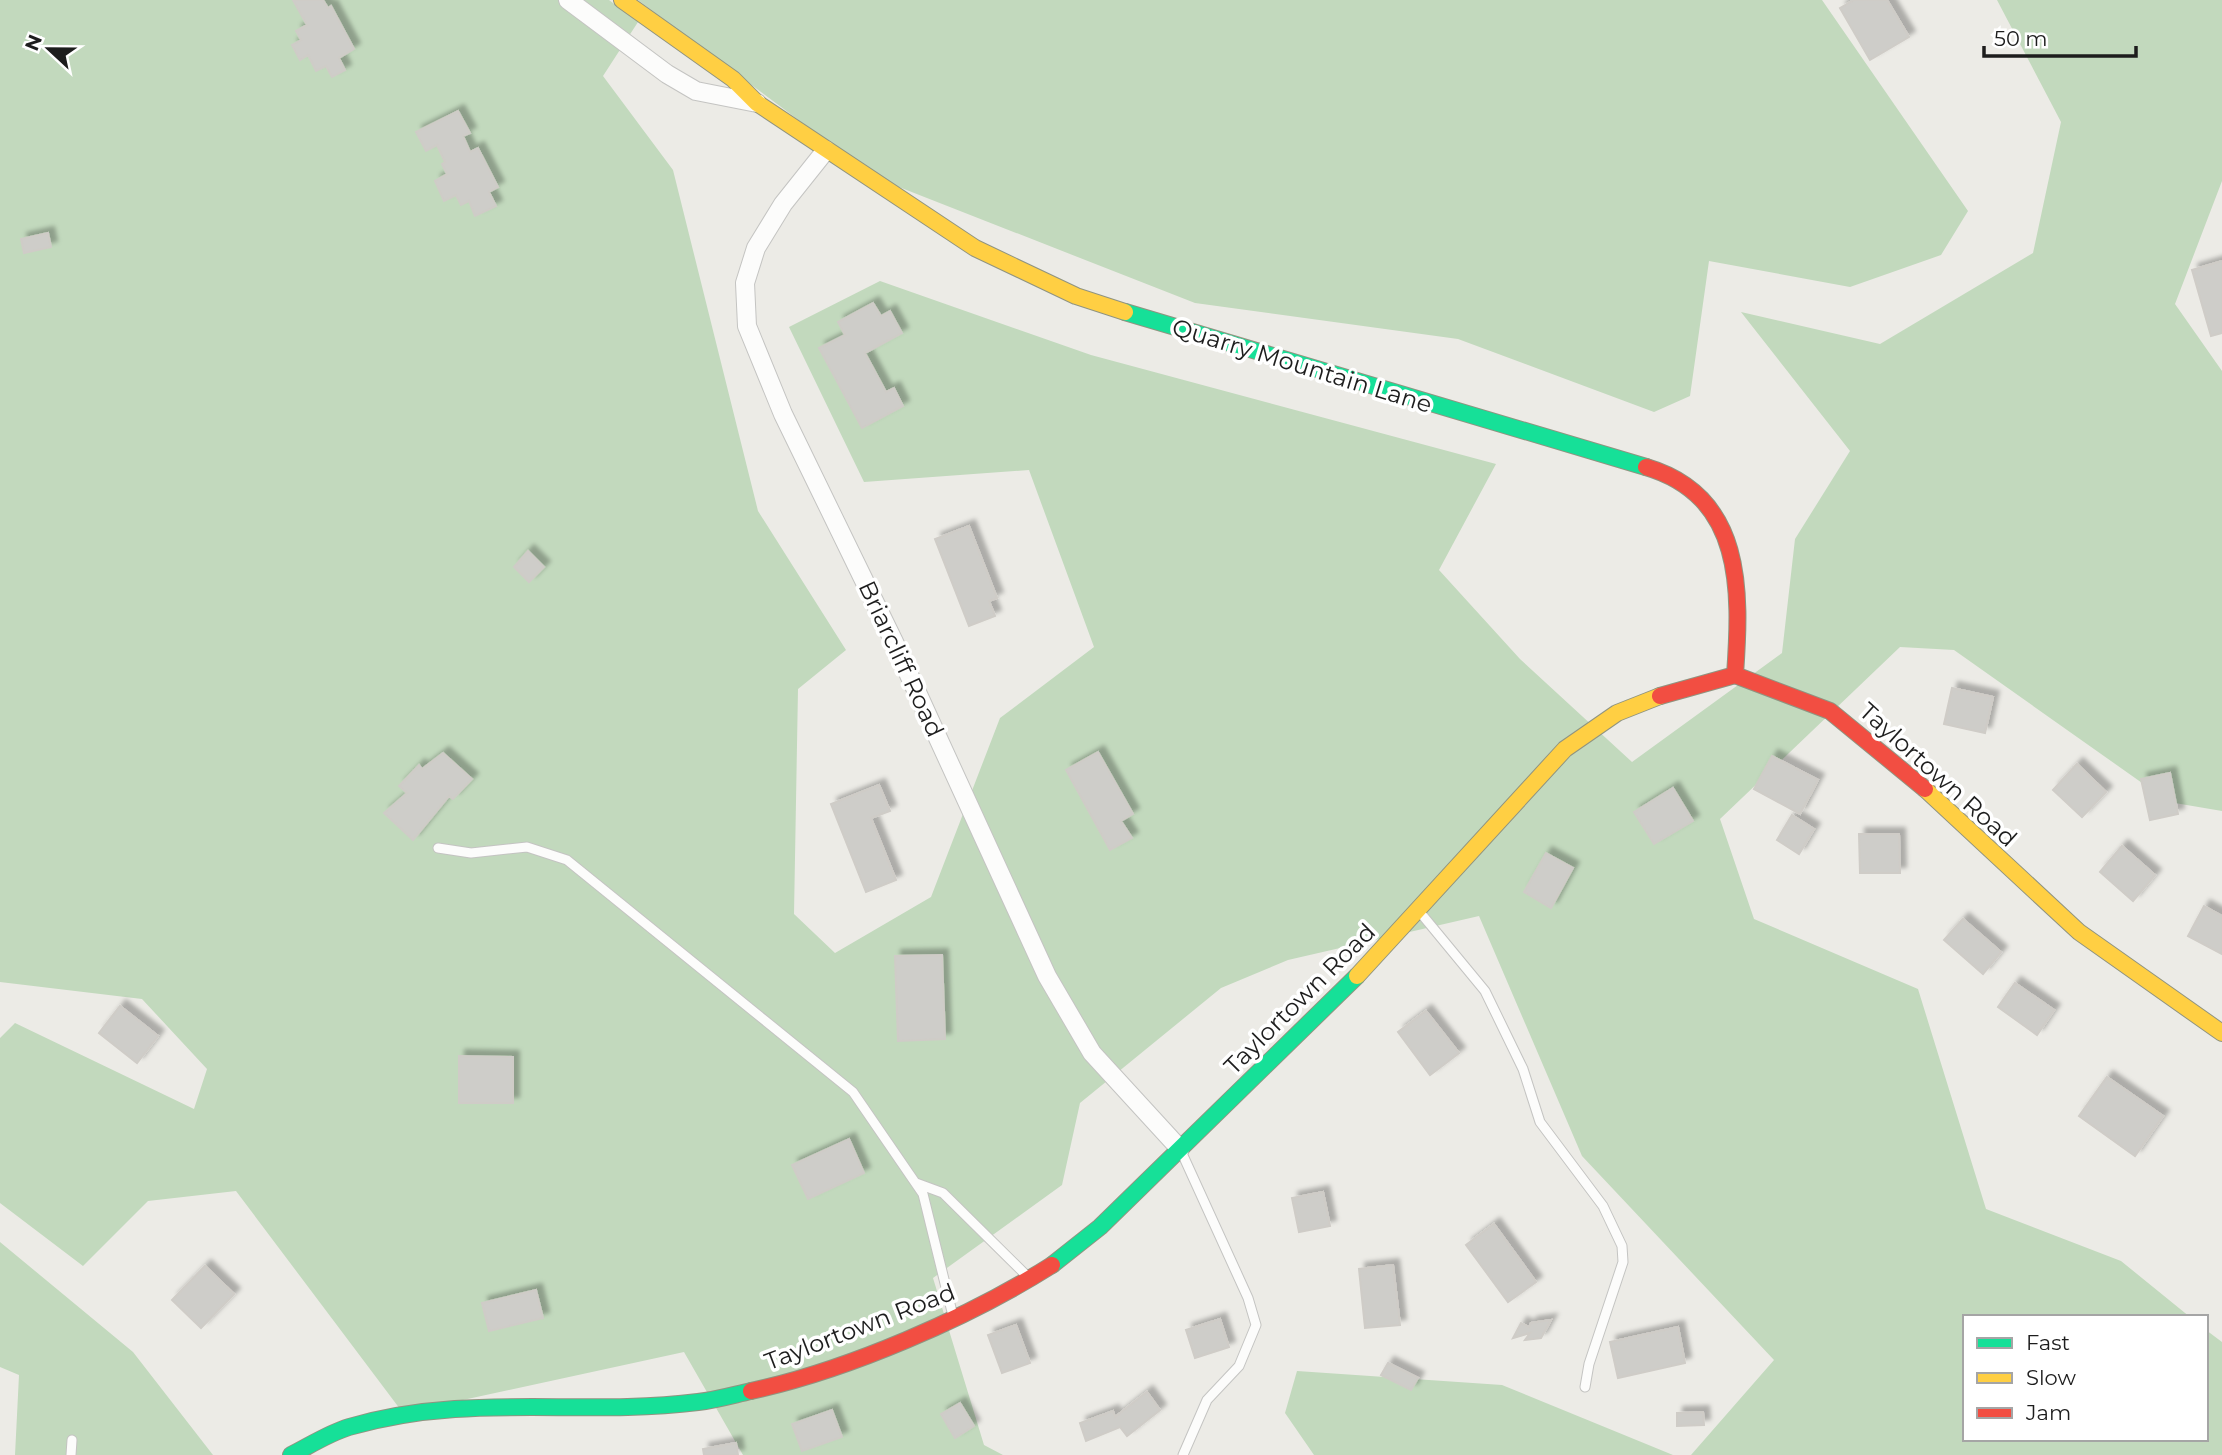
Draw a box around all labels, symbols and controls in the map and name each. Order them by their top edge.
north arrow [14,14,84,84]
scale bar [1984,14,2136,58]
text: 50 m [1994,26,2048,51]
text: N [20,31,47,54]
street label: Quarry Mountain Lane [1169,312,1436,419]
street label: Briarcliff Road [853,576,950,742]
street label: Taylortown Road [1854,696,2023,853]
street label: Taylortown Road [1218,917,1381,1080]
street label: Taylortown Road [761,1277,959,1376]
legend [1963,1315,2208,1441]
text: Fast [2026,1330,2070,1355]
text: Slow [2026,1365,2076,1390]
text: Jam [2025,1400,2071,1425]

